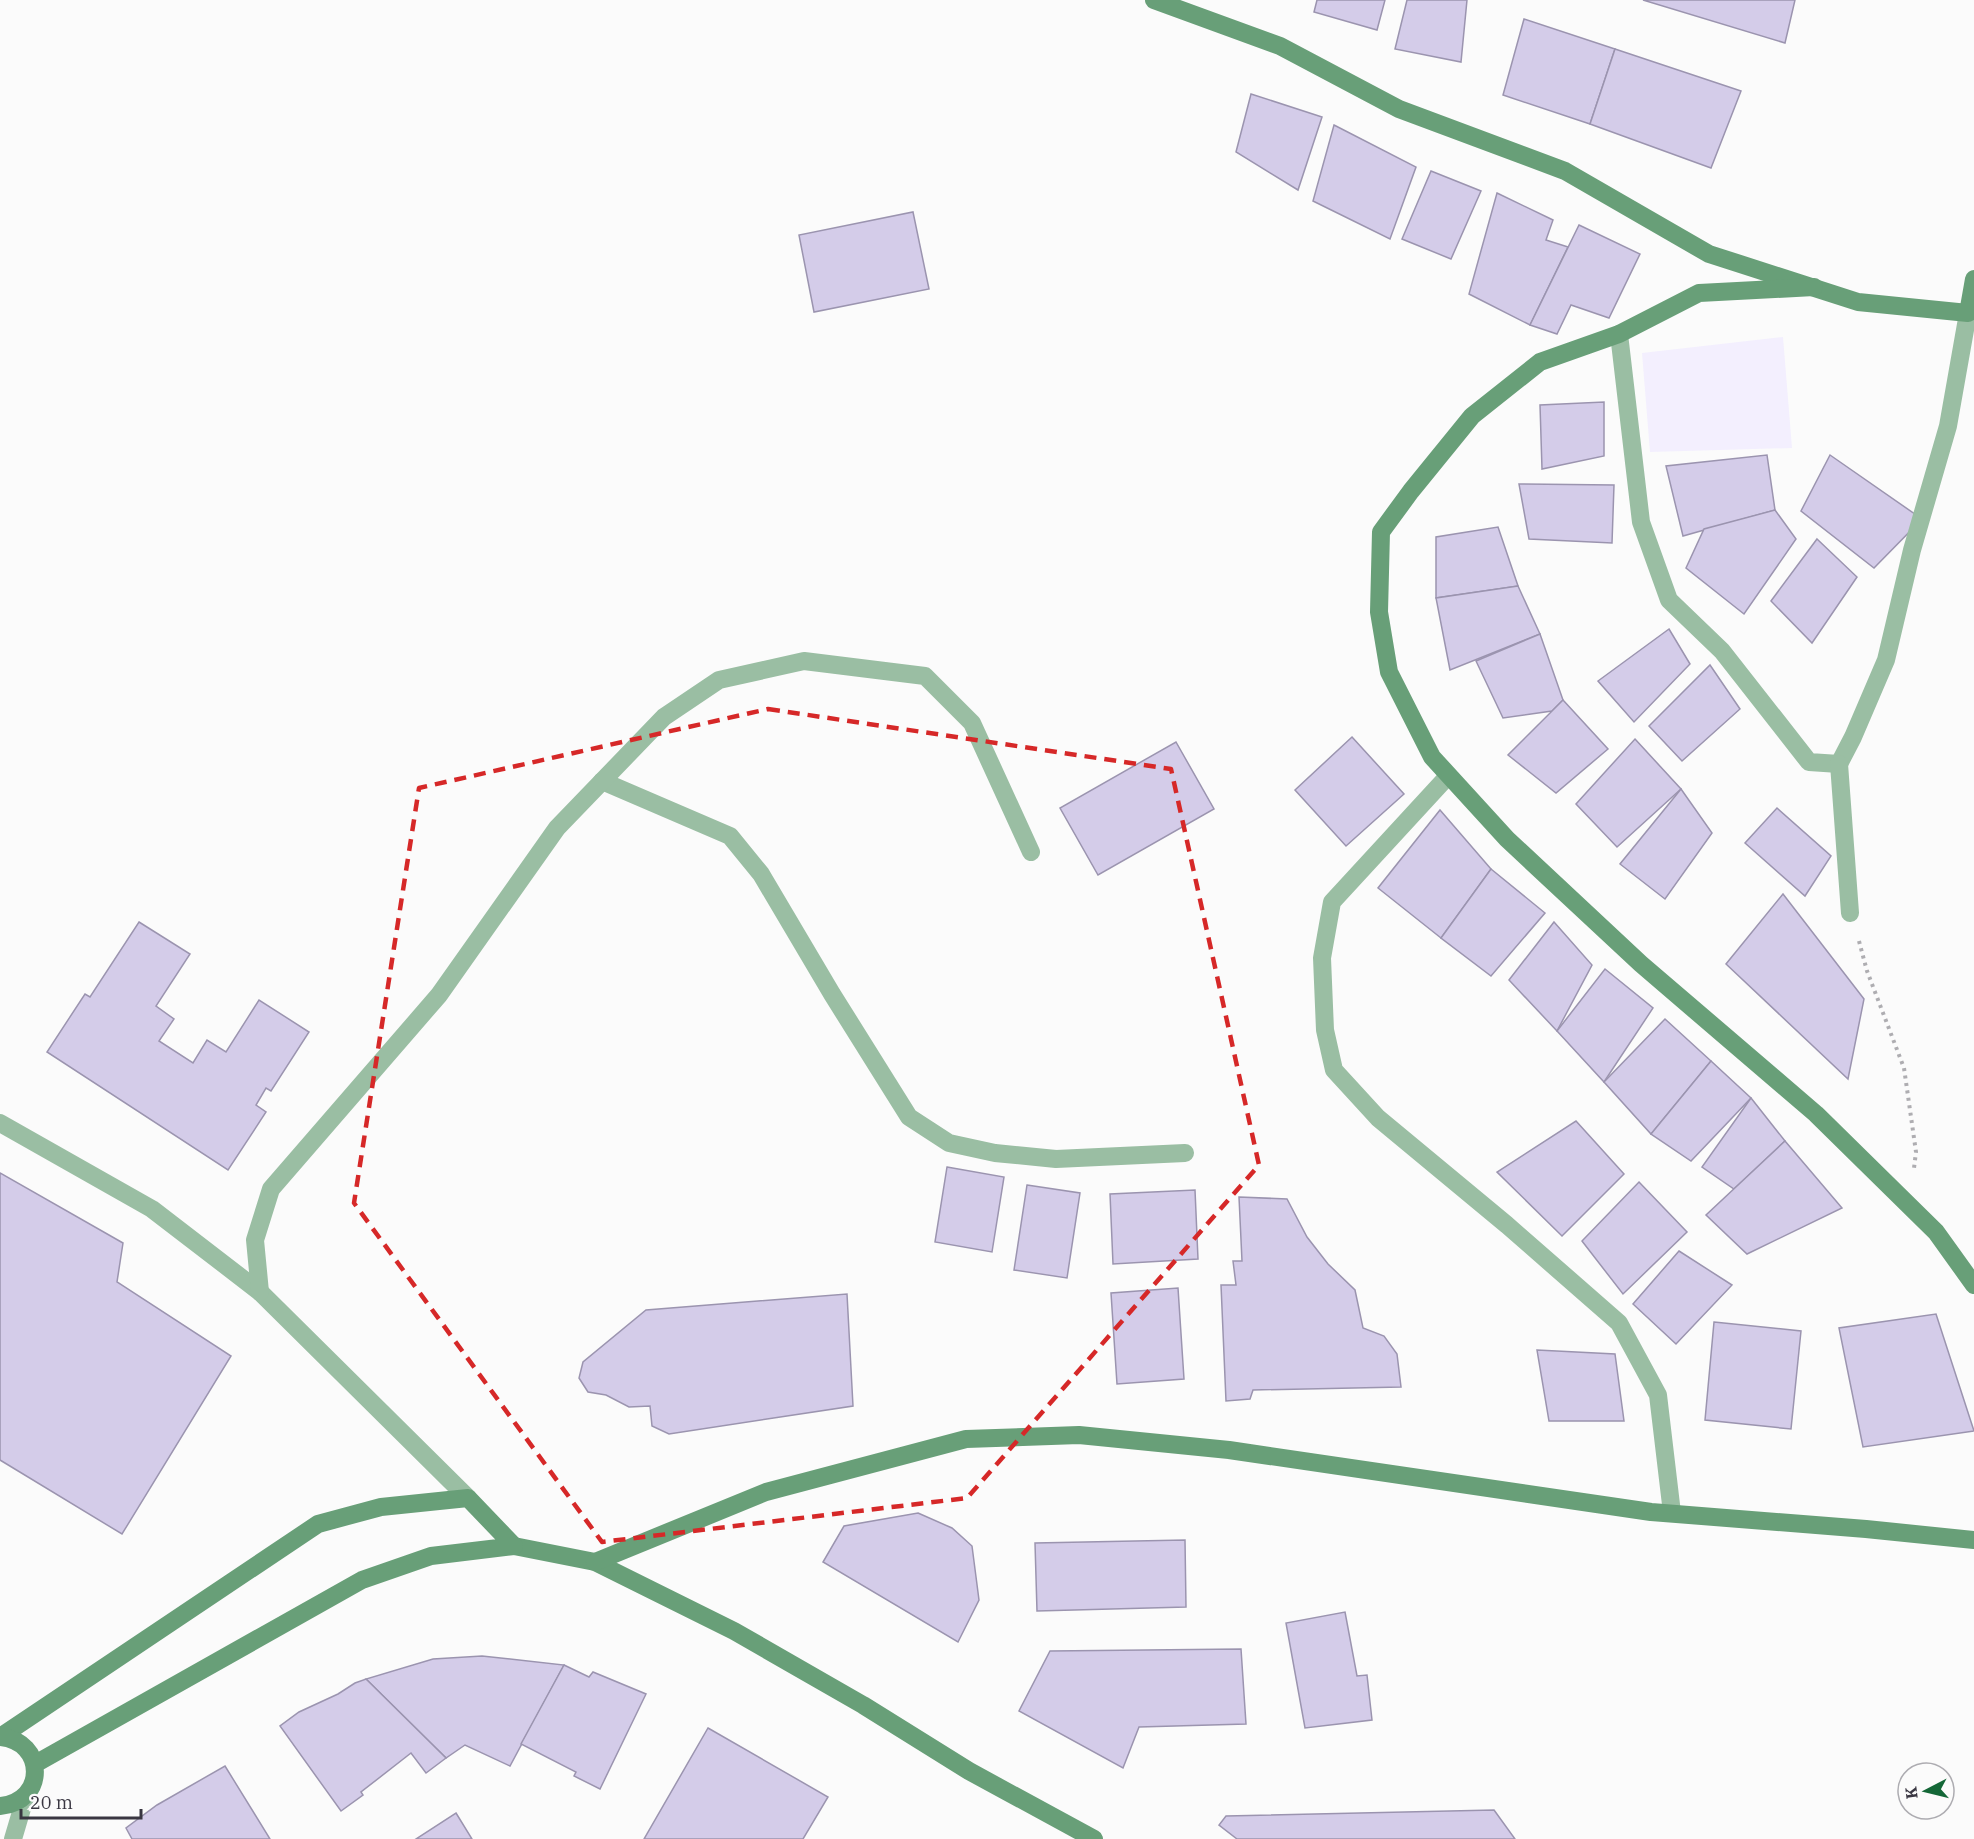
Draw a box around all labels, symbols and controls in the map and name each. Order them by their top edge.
north arrow [1896,1761,1956,1821]
scale bar [21,1782,141,1820]
text: K [1900,1785,1922,1800]
text: 20 m [30,1791,73,1814]

